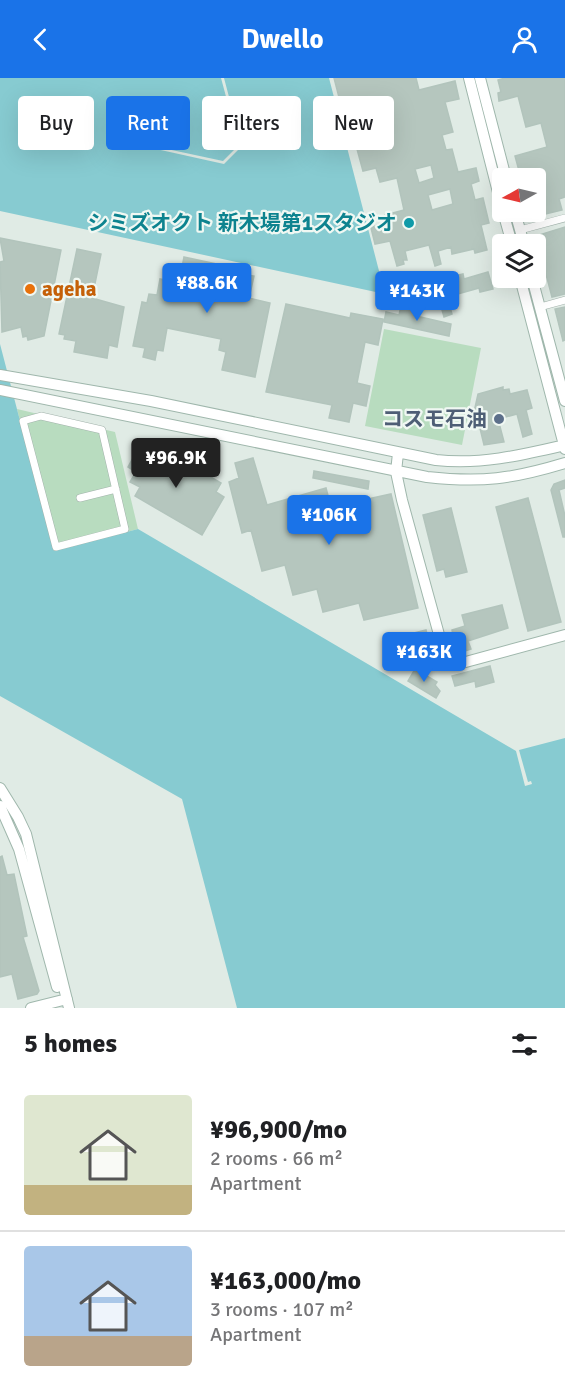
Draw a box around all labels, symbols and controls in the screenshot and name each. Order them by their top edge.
icon: back [24,23,57,56]
text: Dwello [241,23,324,56]
icon: person [508,23,541,56]
chip: Buy [18,96,94,150]
chip: Rent [106,96,190,150]
chip: Filters [202,96,301,150]
chip: New [313,96,394,150]
north arrow [492,168,546,222]
map controls [492,168,546,288]
place label: シミズオクト 新木場第1スタジオ [87,210,397,236]
marker: シミズオクト 新木場第1スタジオ [402,216,416,230]
button: layers [492,234,546,288]
pin: ¥88.6K [158,263,256,314]
text: ¥88.6K [176,270,238,295]
pin: ¥143K [375,271,459,322]
place label: ageha [42,276,97,302]
text: ¥143K [389,278,445,303]
marker: ageha [23,282,37,296]
place label: コスモ石油 [382,406,487,432]
marker: コスモ石油 [492,412,506,426]
pin: ¥96.9K [127,438,225,489]
text: ¥96.9K [145,445,207,470]
pin: ¥106K [287,495,371,546]
text: ¥106K [301,502,357,527]
pin: ¥163K [382,632,466,683]
text: ¥163K [396,639,452,664]
text: 5 homes [24,1028,117,1060]
icon: filters [508,1028,541,1061]
text: ¥96,900/mo [210,1114,347,1146]
icon: home [72,1119,144,1191]
text: 2 rooms · 66 m² [210,1146,343,1171]
text: Apartment [210,1171,302,1196]
text: ¥163,000/mo [210,1265,361,1297]
icon: home [72,1270,144,1342]
text: 3 rooms · 107 m² [210,1297,354,1322]
text: Apartment [210,1322,302,1347]

